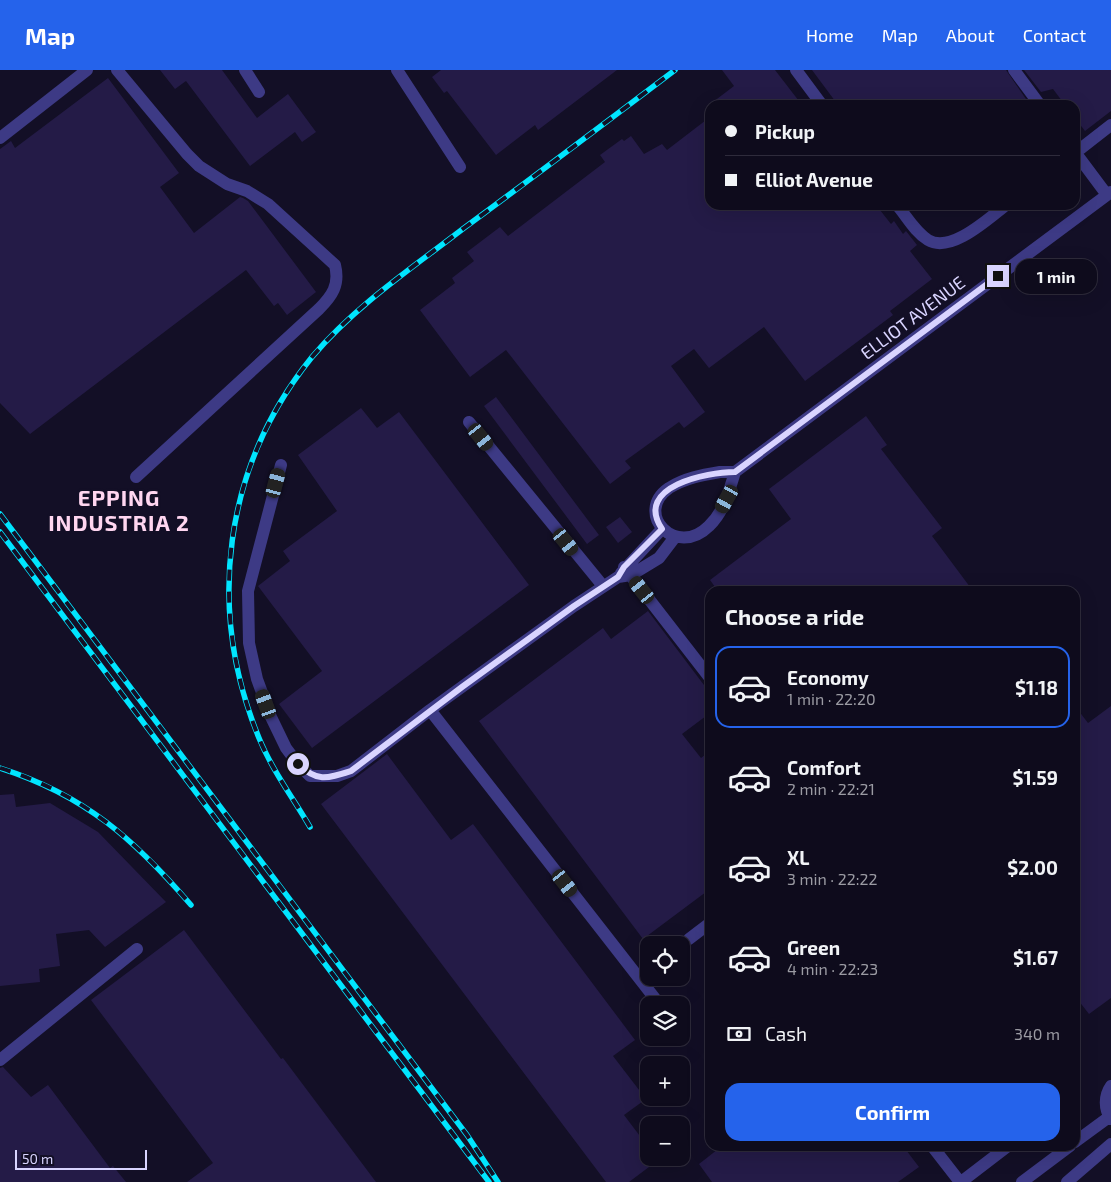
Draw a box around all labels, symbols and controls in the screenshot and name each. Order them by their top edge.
text: Map [25,21,75,50]
text: Home [806,24,854,46]
text: Map [882,24,918,46]
text: About [946,24,995,46]
text: Contact [1023,24,1086,46]
text: Pickup [755,120,815,143]
text: Elliot Avenue [755,168,873,191]
callout: 1 min [1016,258,1098,294]
route end [987,265,1009,287]
text: 1 min [1037,267,1075,286]
street label: ELLIOT AVENUE [856,271,969,364]
car [465,421,496,453]
car [264,467,287,499]
car [713,482,740,516]
district label: EPPING INDUSTRIA 2 [48,484,190,535]
car [550,526,581,558]
car [626,574,657,606]
text: Choose a ride [725,603,864,629]
icon: car [727,665,772,710]
text: Economy [787,666,869,689]
text: $1.18 [1015,676,1058,699]
car [253,687,278,721]
text: 1 min · 22:20 [787,689,876,708]
route start [287,753,309,775]
icon: car [727,755,772,800]
text: Comfort [787,756,861,779]
text: $1.59 [1012,766,1058,789]
text: 2 min · 22:21 [787,779,875,798]
icon: car [727,845,772,890]
text: XL [787,846,809,869]
text: $2.00 [1007,856,1058,879]
car [549,867,580,899]
text: 3 min · 22:22 [787,869,877,888]
icon: car [727,935,772,980]
map controls [640,936,690,1166]
button: locate [640,936,690,986]
text: Green [787,936,840,959]
text: $1.67 [1013,946,1058,969]
text: 4 min · 22:23 [787,959,878,978]
button: layers [640,996,690,1046]
icon: cash [725,1020,753,1048]
text: Cash [765,1022,807,1045]
text: 340 m [1014,1024,1060,1043]
button: + [640,1056,690,1106]
button: Confirm [725,1083,1060,1141]
button: − [640,1116,690,1166]
scale bar [15,1147,148,1170]
text: 50 m [22,1150,53,1167]

